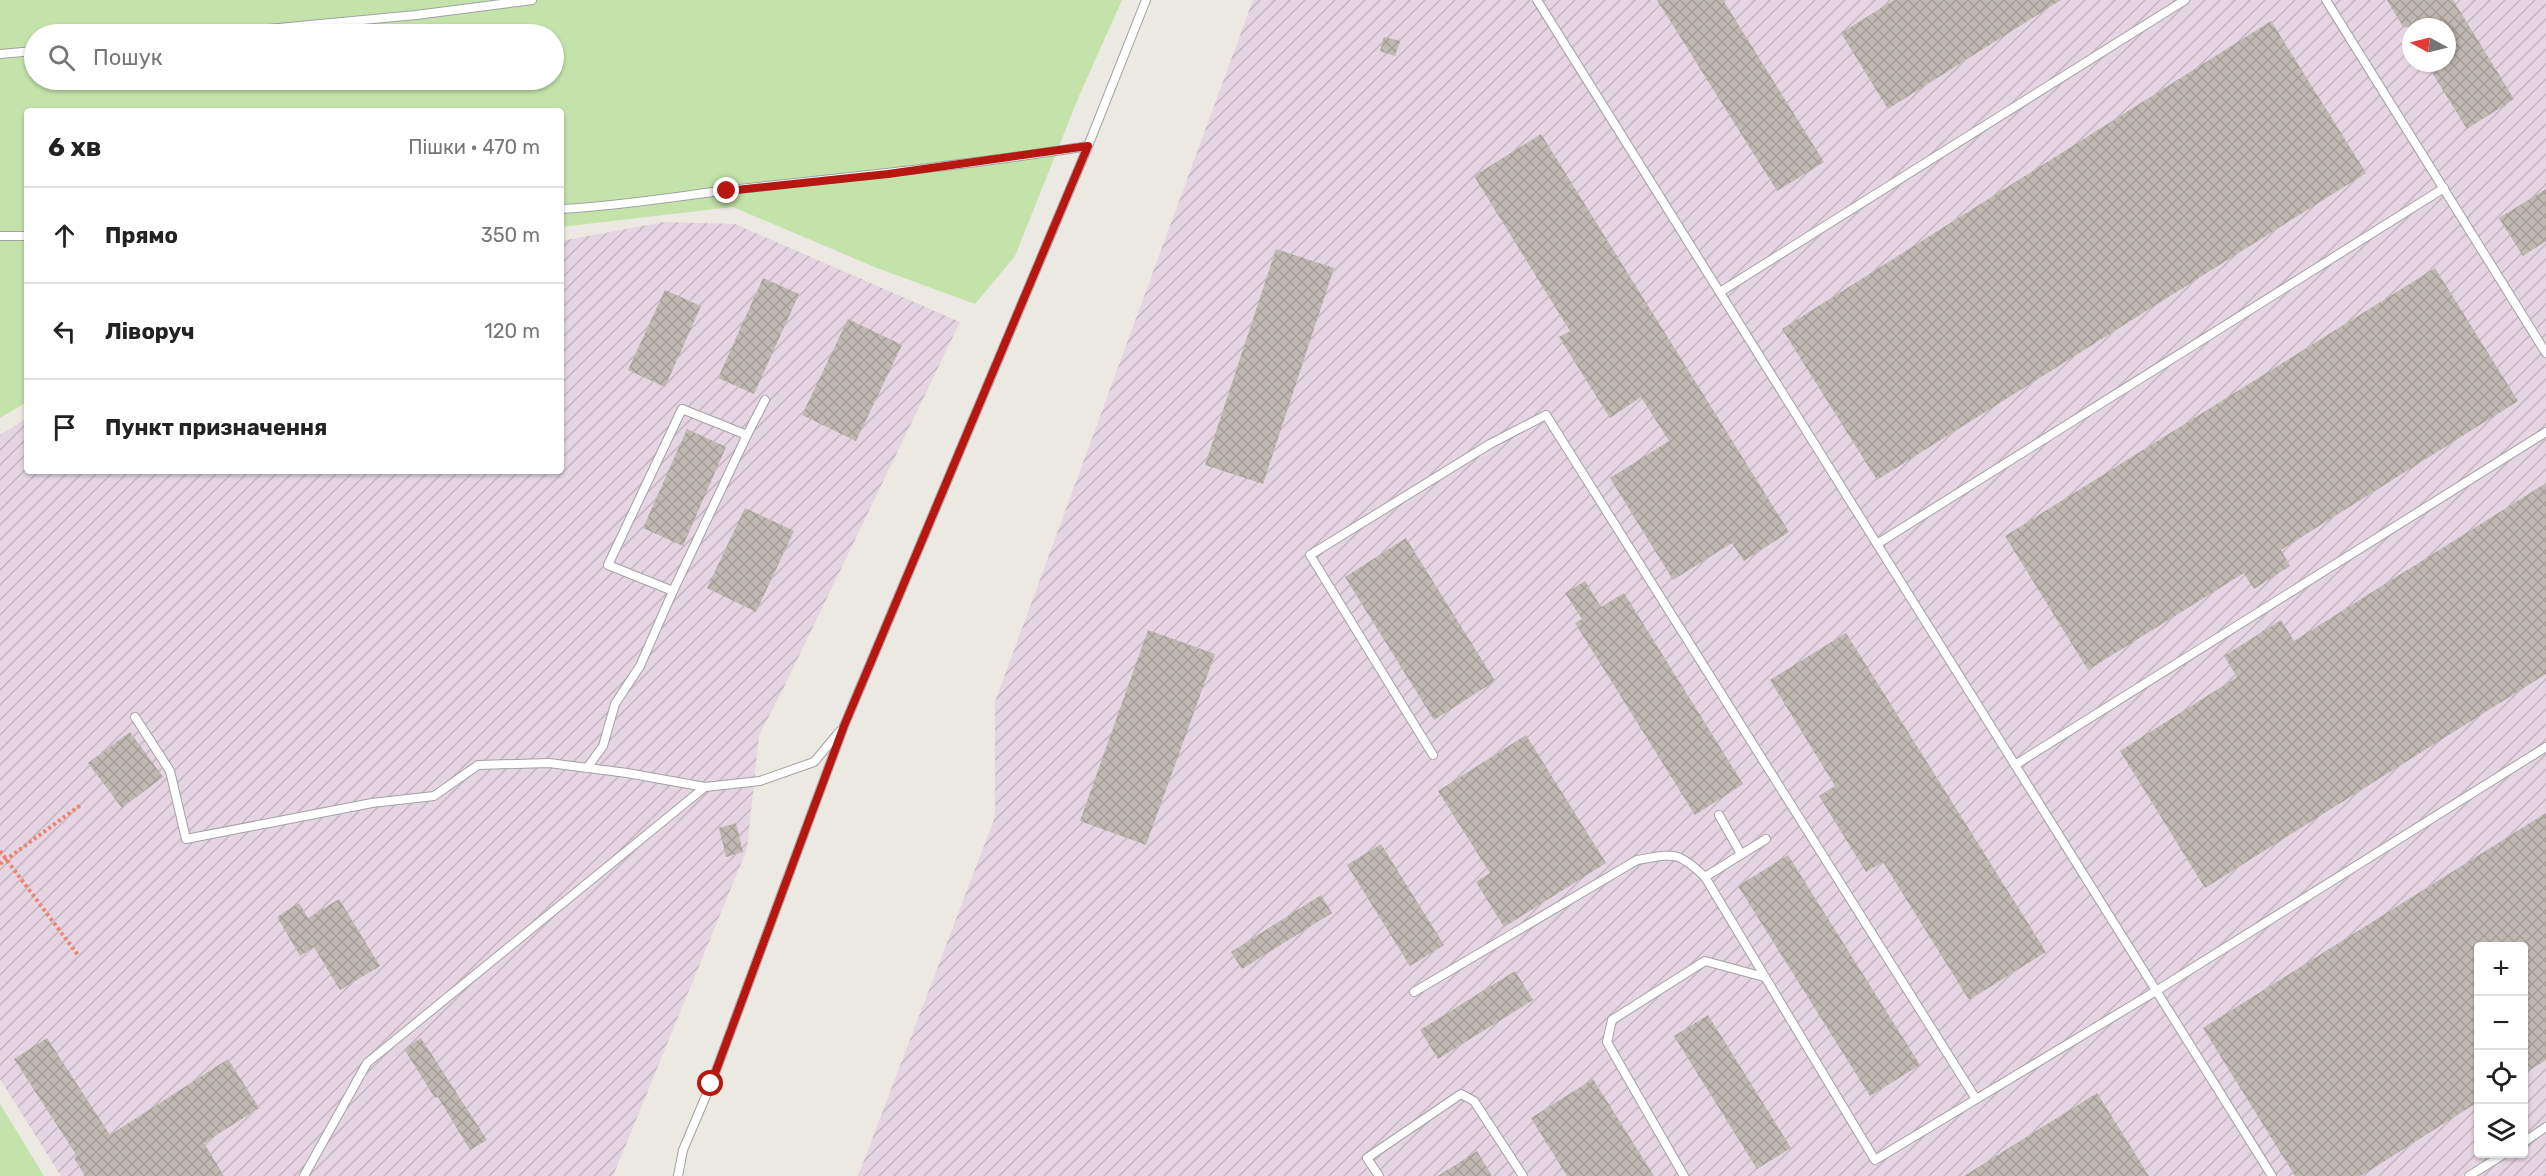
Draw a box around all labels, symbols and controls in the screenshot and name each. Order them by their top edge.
north arrow [2402,18,2456,72]
search box [24,24,564,90]
icon: search [45,41,78,74]
text: Пошук [93,44,163,71]
text: 6 хв [48,132,102,163]
text: Пішки · 470 m [408,135,540,159]
route end [713,177,739,203]
icon: ahead [48,219,81,252]
text: Прямо [105,222,178,249]
text: 350 m [481,223,540,247]
icon: left [48,315,81,348]
text: Ліворуч [105,318,195,345]
text: 120 m [484,319,540,343]
icon: arrive [48,411,81,444]
text: Пункт призначення [105,414,327,441]
map controls [2474,942,2528,1158]
button: + [2474,942,2528,996]
button: − [2474,996,2528,1050]
button: locate [2474,1050,2528,1104]
route start [697,1070,723,1096]
button: layers [2474,1104,2528,1158]

